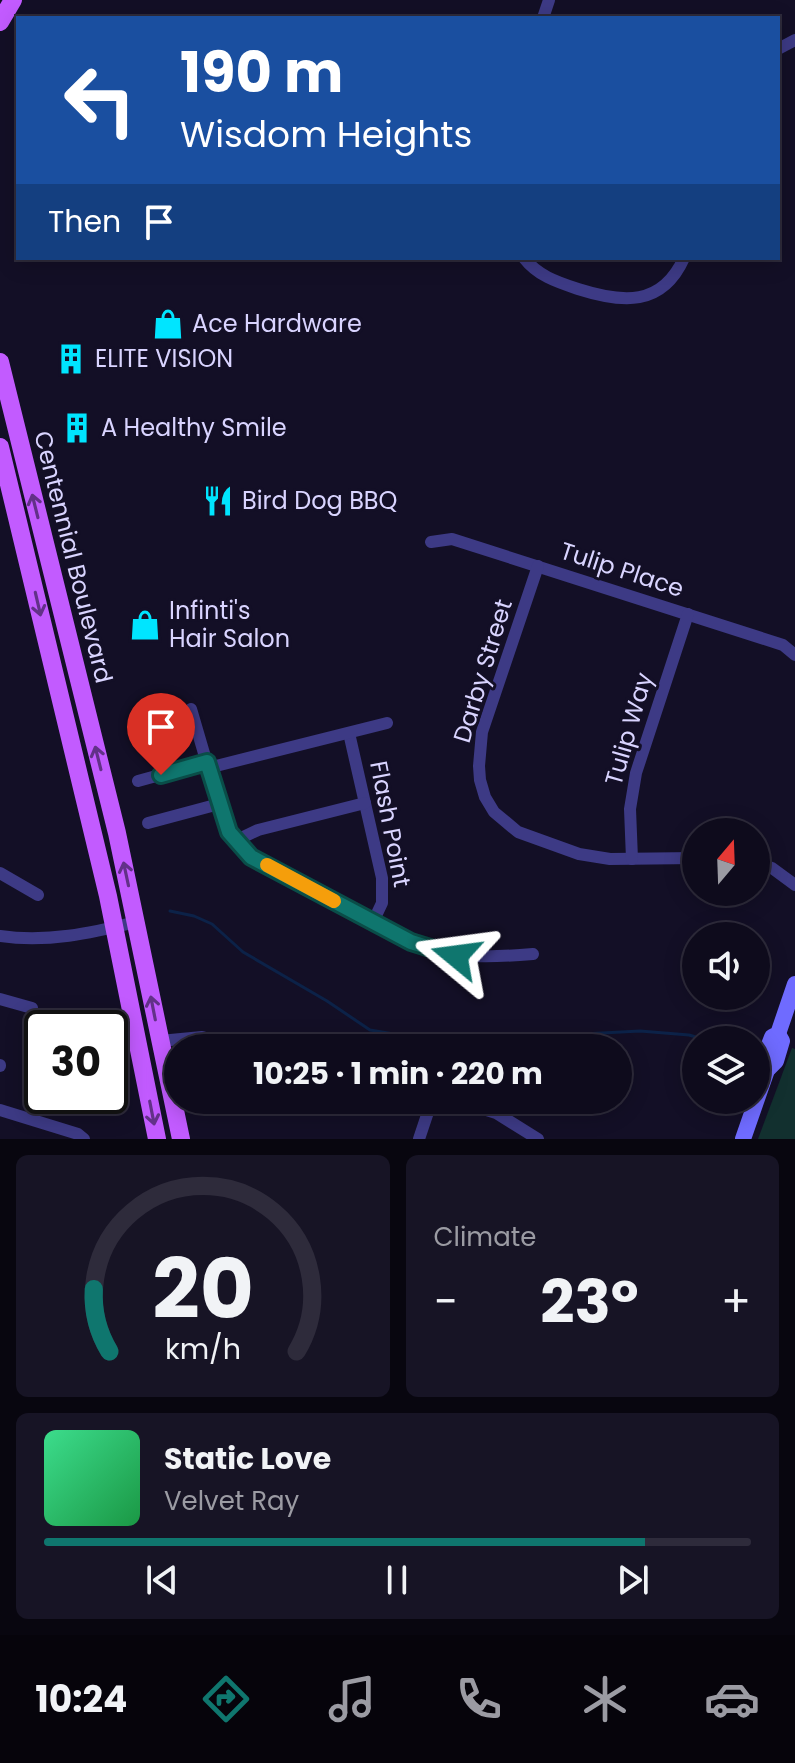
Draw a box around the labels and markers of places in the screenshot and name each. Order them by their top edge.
shop icon: Ace Hardware [151,307,185,341]
place label: Ace Hardware [192,307,362,340]
building icon: ELITE VISION [54,342,88,376]
place label: ELITE VISION [95,342,233,375]
building icon: A Healthy Smile [60,411,94,445]
place label: A Healthy Smile [101,411,287,444]
restaurant icon: Bird Dog BBQ [201,484,235,518]
place label: Bird Dog BBQ [242,484,398,517]
place label: Infinti's Hair Salon [169,594,290,655]
shop icon: Infinti's Hair Salon [128,608,162,642]
pin [127,693,195,775]

